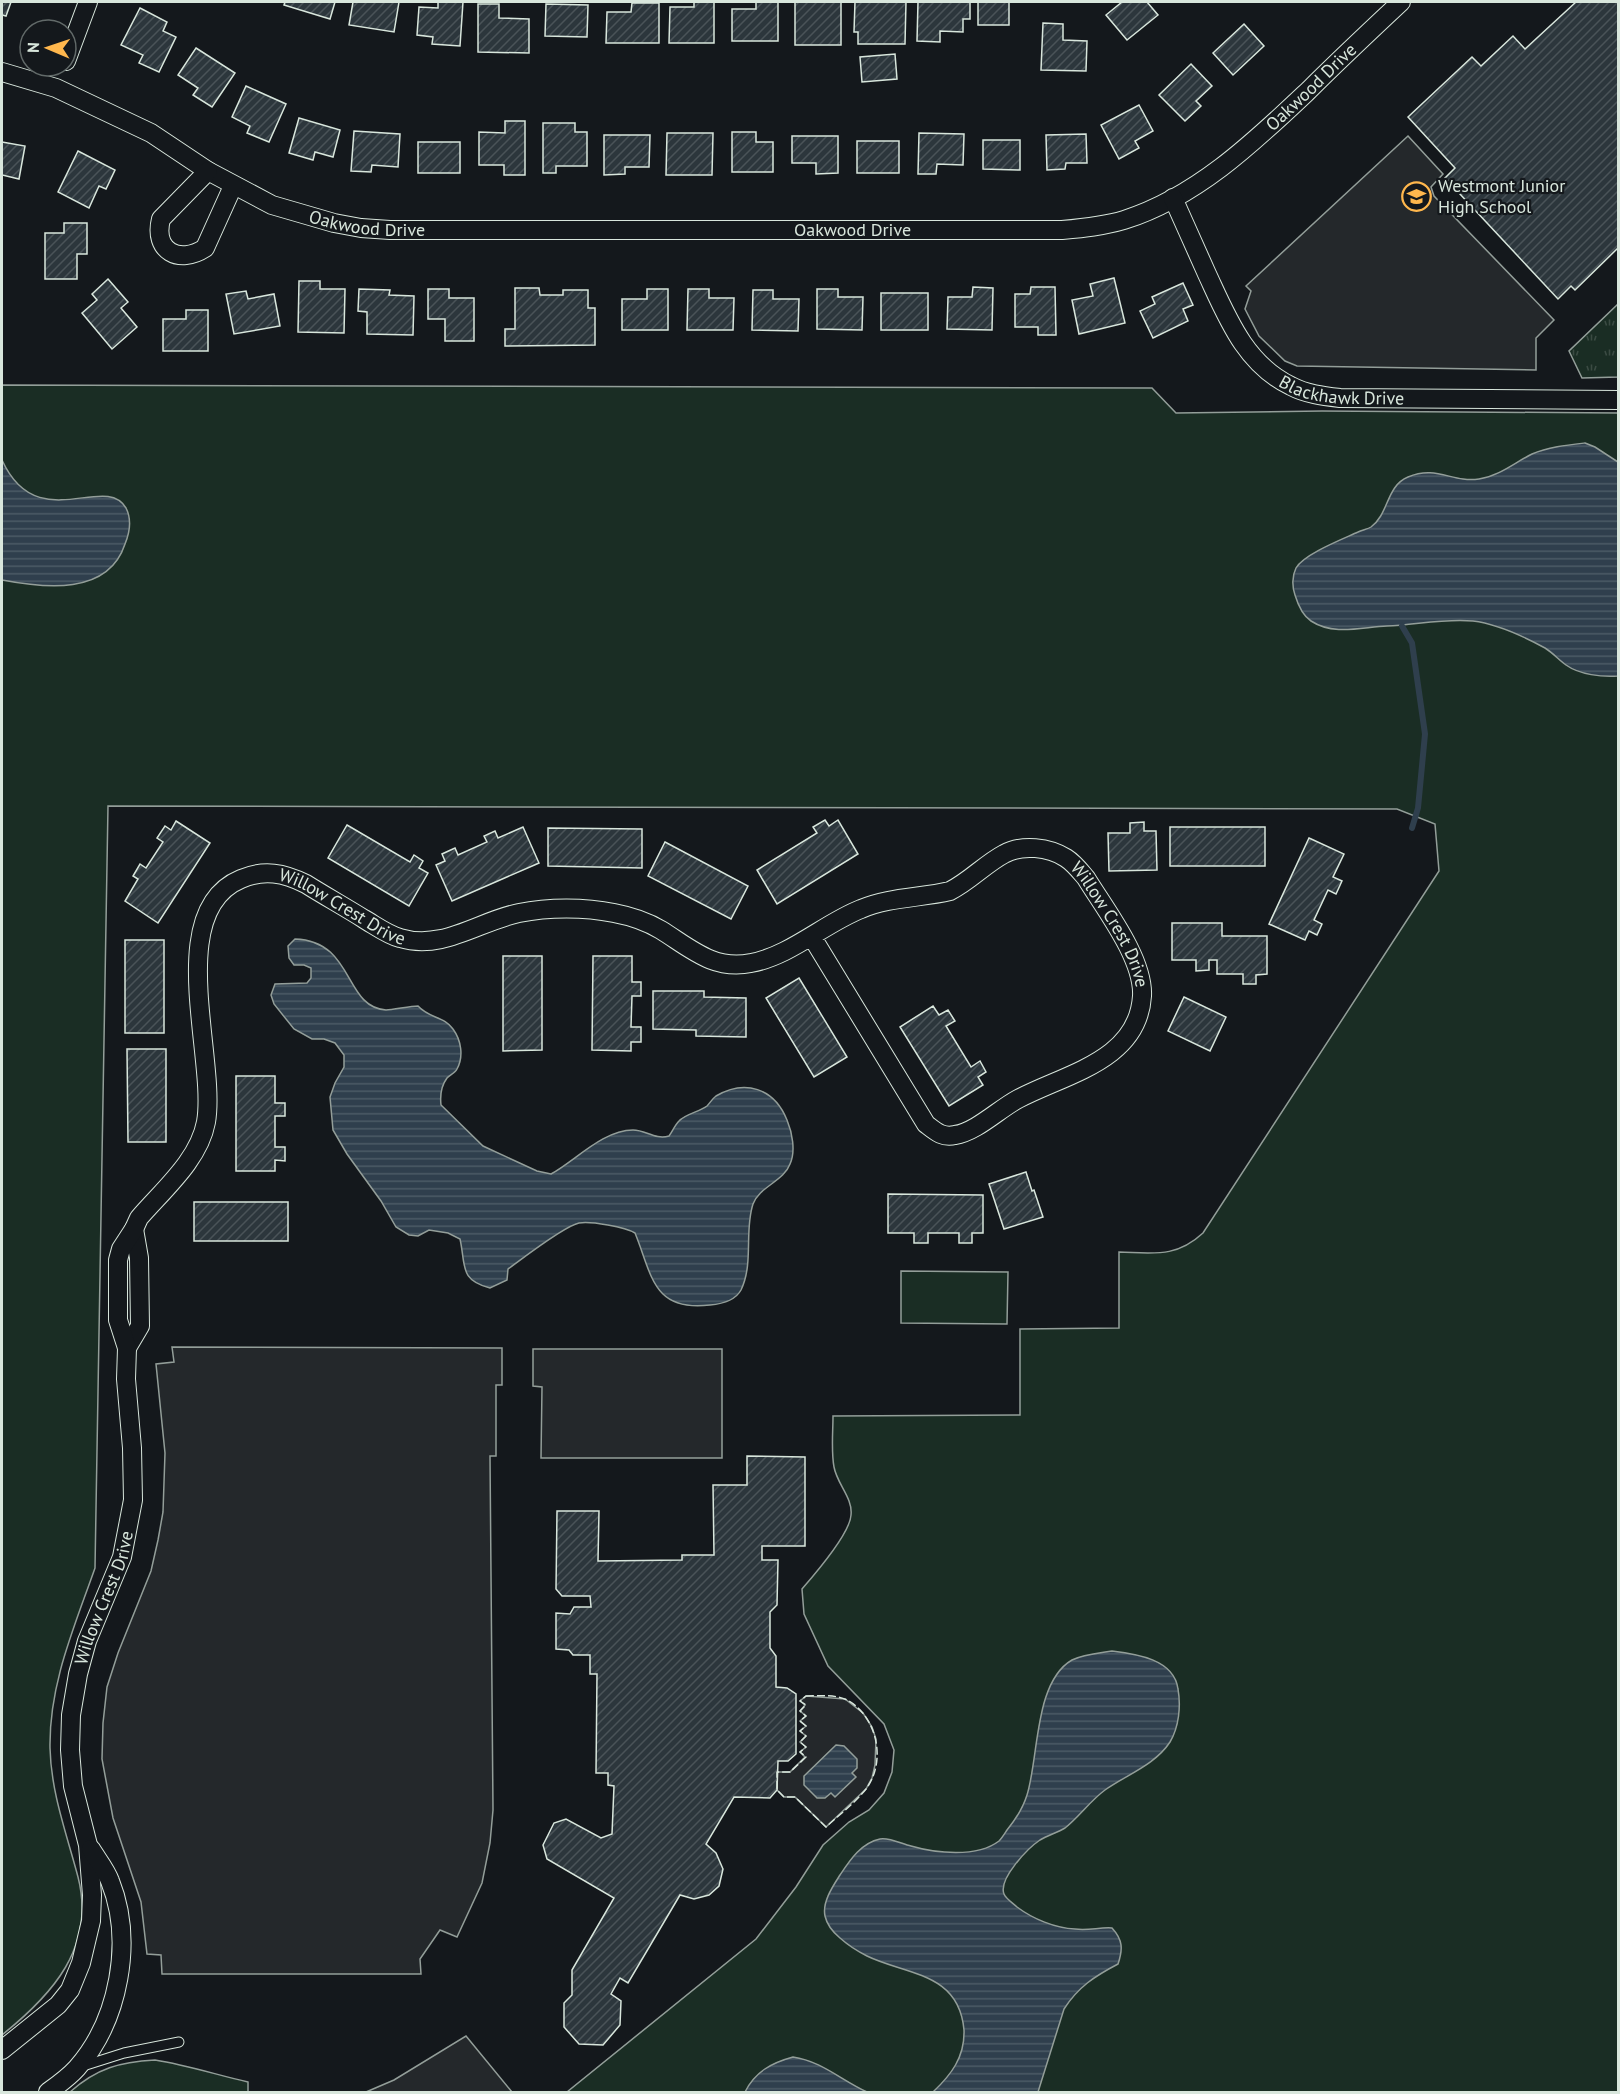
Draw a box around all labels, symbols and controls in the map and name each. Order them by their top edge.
north arrow [18,18,78,78]
street label: Oakwood Drive [1261,38,1361,136]
text: N [23,42,43,53]
place label: Westmont Junior High School [1438,174,1565,218]
school or university icon: Westmont Junior High School [1401,180,1433,212]
street label: Oakwood Drive [306,204,425,241]
street label: Oakwood Drive [794,218,911,241]
street label: Blackhawk Drive [1275,370,1404,409]
street label: Willow Crest Drive [1066,856,1154,989]
street label: Willow Crest Drive [277,863,408,950]
street label: Willow Crest Drive [69,1529,138,1667]

